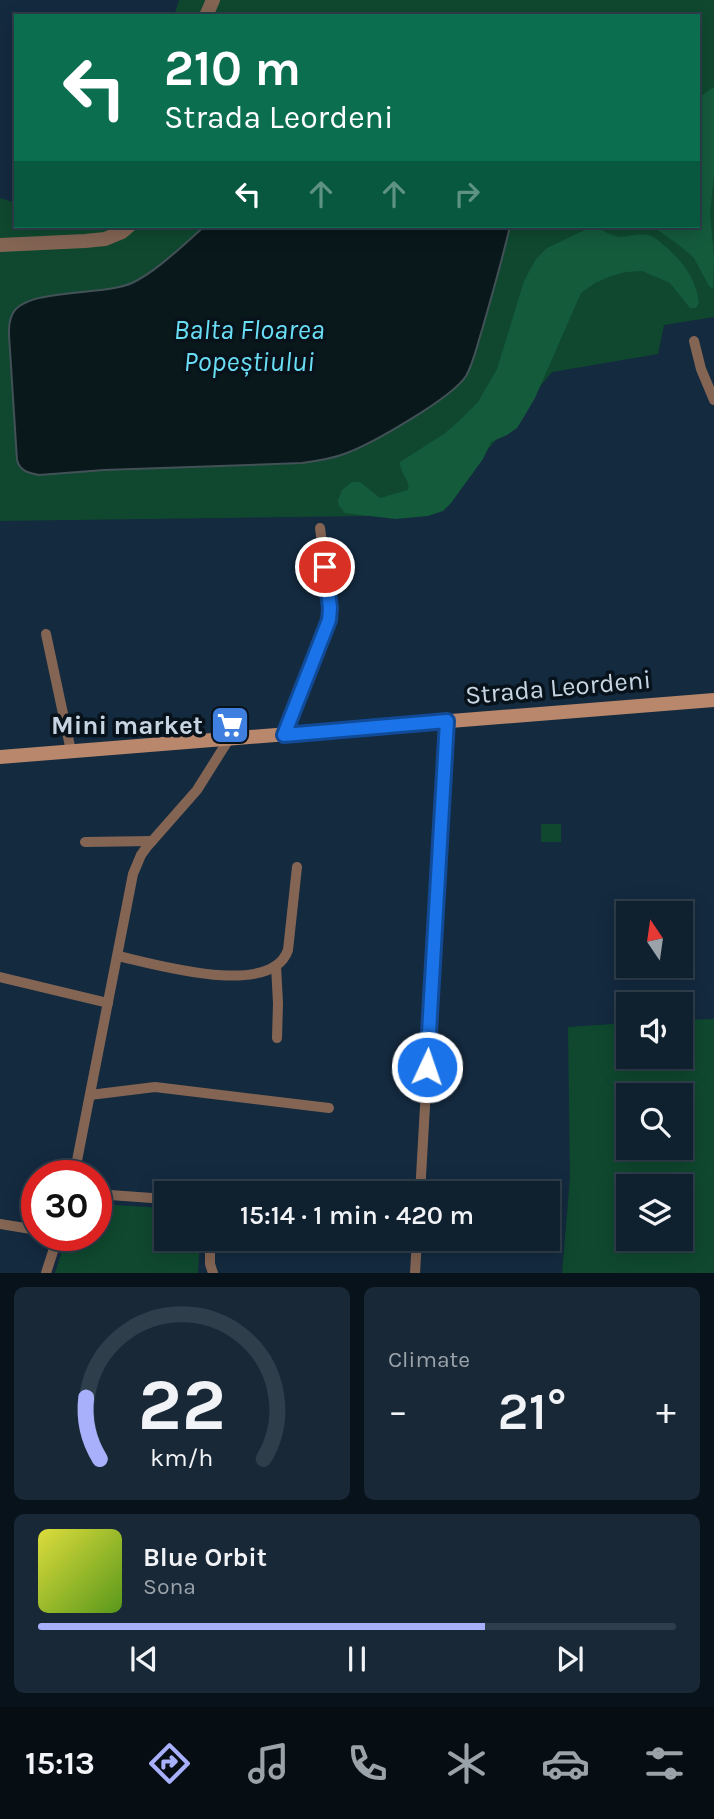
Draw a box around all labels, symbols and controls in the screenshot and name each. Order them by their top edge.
text: 210 m [164,40,301,97]
icon: left [49,42,140,133]
text: Strada Leordeni [164,99,393,136]
icon: left [229,175,267,213]
icon: ahead [302,175,340,213]
icon: ahead [375,175,413,213]
icon: right [448,175,486,213]
water label: Balta Floarea Popeștiului [173,313,325,378]
pin [295,537,355,597]
icon: arrive [306,548,344,586]
street label: Strada Leordeni [464,664,652,711]
supermarket icon: Mini market [209,704,251,746]
place label: Mini market [51,710,203,741]
north arrow [616,901,693,978]
map controls [616,901,693,1251]
button: sound [616,992,693,1069]
position arrow [390,1030,464,1104]
button: search [616,1083,693,1160]
speed limit sign: 30 [21,1160,112,1251]
button: layers [616,1174,693,1251]
text: 15:14 · 1 min · 420 m [240,1200,474,1231]
text: Climate [388,1346,470,1373]
text: 22 [138,1363,226,1448]
text: 21° [498,1381,566,1442]
text: − [388,1389,408,1434]
text: + [656,1389,676,1434]
text: km/h [150,1443,214,1472]
text: Blue Orbit [143,1542,267,1573]
text: Sona [143,1573,196,1600]
icon: previous [125,1640,163,1678]
icon: pause [338,1640,376,1678]
icon: next [551,1640,589,1678]
icon: directions [145,1739,194,1788]
icon: music [244,1739,293,1788]
icon: phone [343,1739,392,1788]
icon: climate [442,1739,491,1788]
icon: car [541,1739,590,1788]
icon: filters [640,1739,689,1788]
text: 15:13 [25,1745,95,1782]

